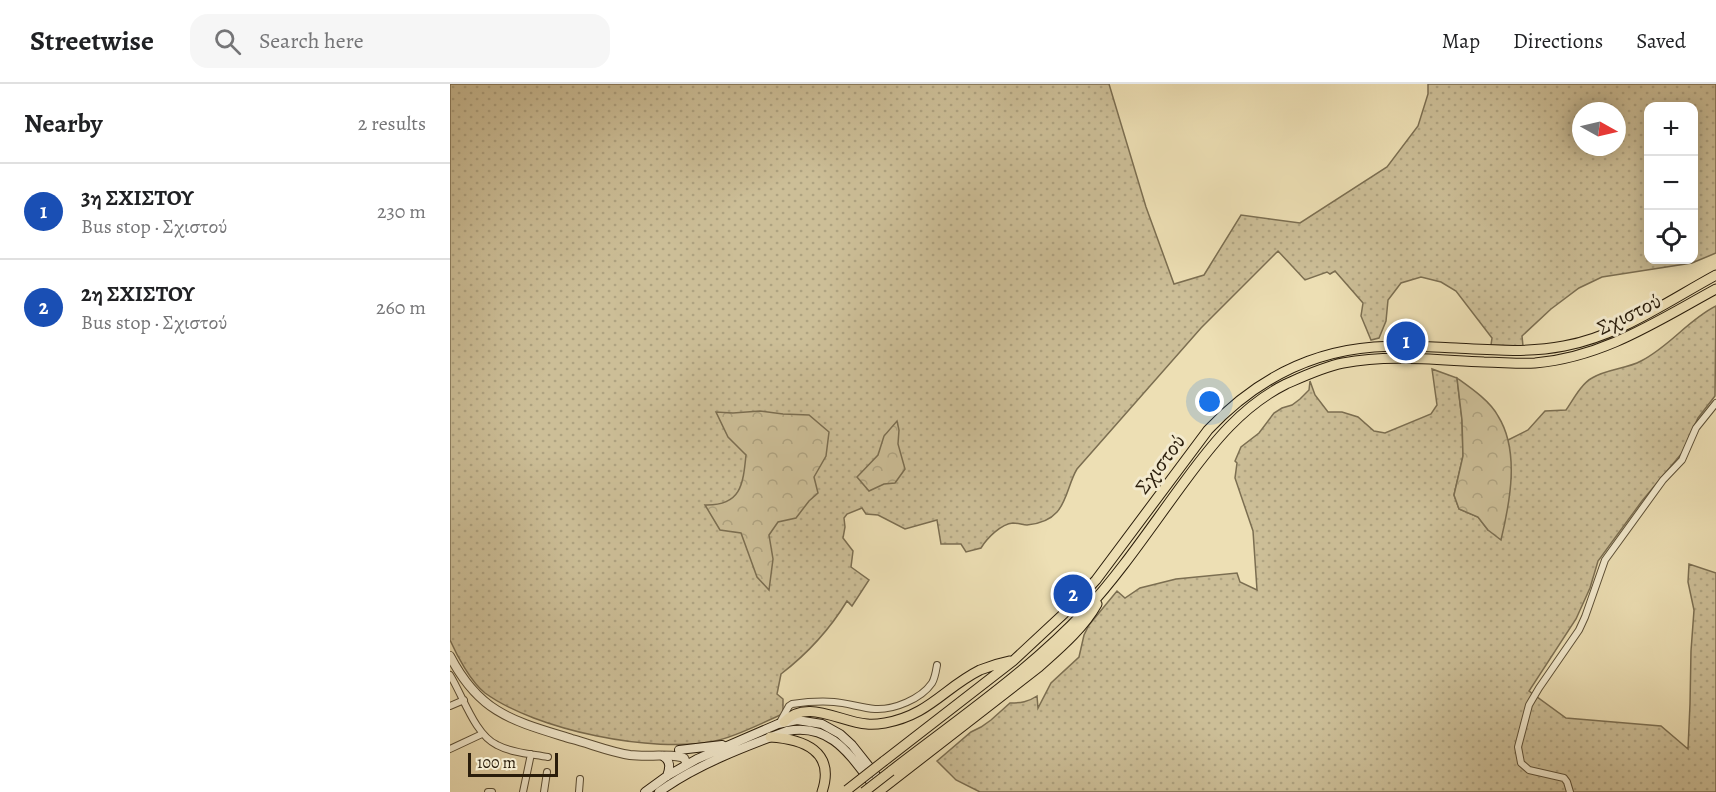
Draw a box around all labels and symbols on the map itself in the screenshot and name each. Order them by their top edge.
north arrow [1572,102,1626,156]
street label: Σχιστού [1592,287,1666,341]
pin: 1 [1386,318,1426,364]
your location [1195,387,1224,416]
street label: Σχιστού [1128,429,1192,499]
pin: 2 [1054,572,1092,616]
scale bar [468,750,558,778]

